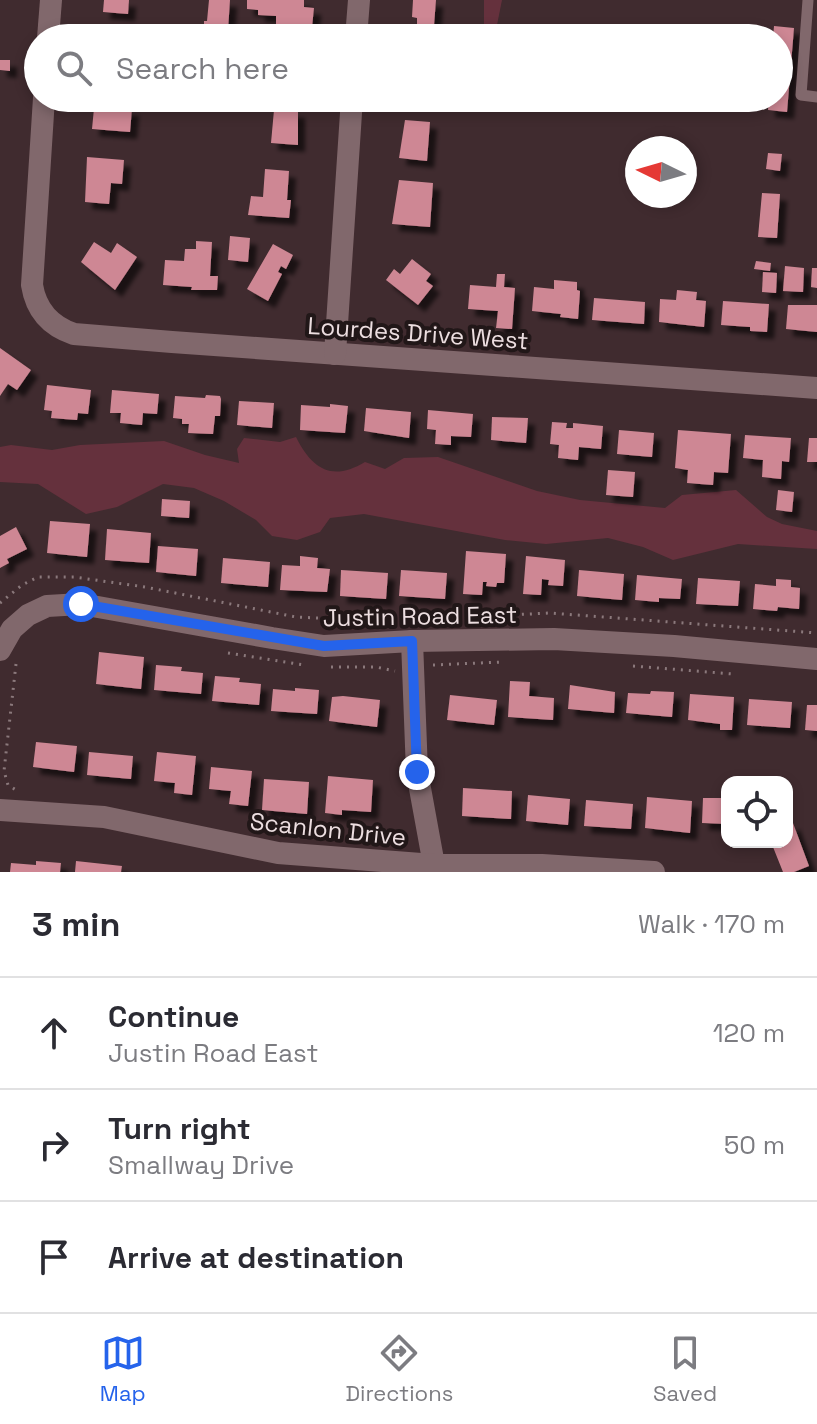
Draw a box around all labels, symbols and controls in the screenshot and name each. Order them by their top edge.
search box [24,24,793,112]
icon: search [52,46,96,90]
text: Search here [116,49,289,88]
north arrow [625,136,697,208]
street label: Lourdes Drive West [306,310,530,356]
route start [63,586,99,622]
street label: Justin Road East [323,599,517,633]
route end [399,754,435,790]
map controls [721,776,793,848]
button: locate [721,776,793,848]
street label: Scanlon Drive [248,805,408,853]
text: 3 min [32,903,120,946]
text: Walk · 170 m [638,907,785,941]
text: Continue [108,997,239,1036]
icon: ahead [32,1011,76,1055]
text: 120 m [713,1016,785,1050]
text: Justin Road East [108,1036,318,1070]
text: Turn right [108,1109,251,1148]
icon: right [32,1123,76,1167]
text: 50 m [724,1128,785,1162]
text: Smallway Drive [108,1148,294,1182]
icon: arrive [32,1235,76,1279]
text: Arrive at destination [108,1238,404,1277]
tab: Map [100,1331,146,1407]
tab: Directions [345,1331,453,1407]
tab: Saved [653,1331,717,1407]

